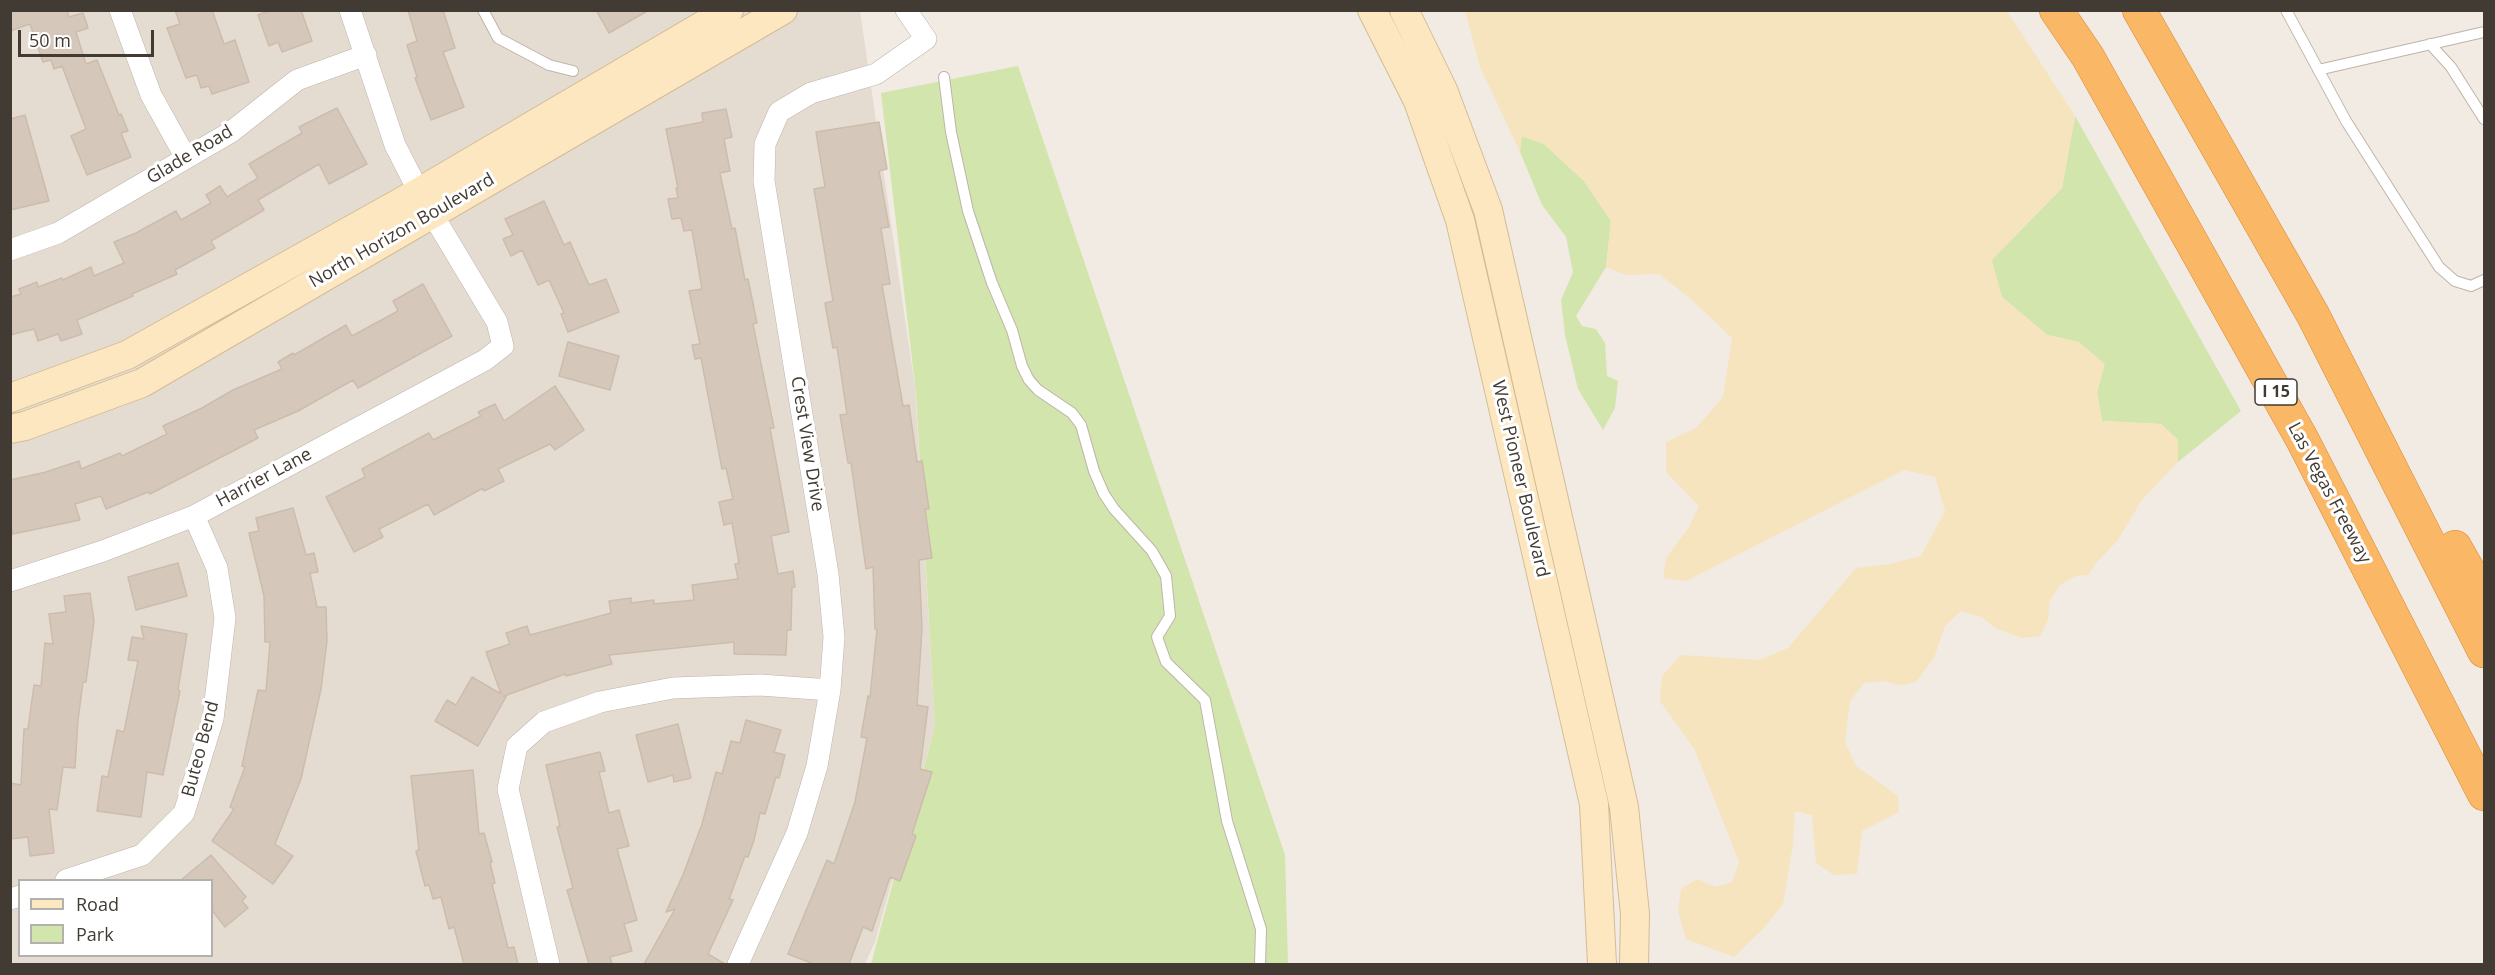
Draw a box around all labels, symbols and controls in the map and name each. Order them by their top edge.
scale bar [21,18,158,56]
text: 50 m [29,28,71,52]
street label: Glade Road [143,121,237,189]
street label: North Horizon Boulevard [306,169,498,293]
street label: Crest View Drive [786,375,828,513]
street label: West Pioneer Boulevard [1487,378,1553,580]
road number: I 15 [2255,379,2297,405]
street label: Las Vegas Freeway [2283,419,2375,567]
street label: Harrier Lane [212,444,316,512]
street label: Buteo Bend [178,699,224,799]
legend [18,879,213,957]
text: Road [76,892,119,916]
text: Park [76,922,114,946]

